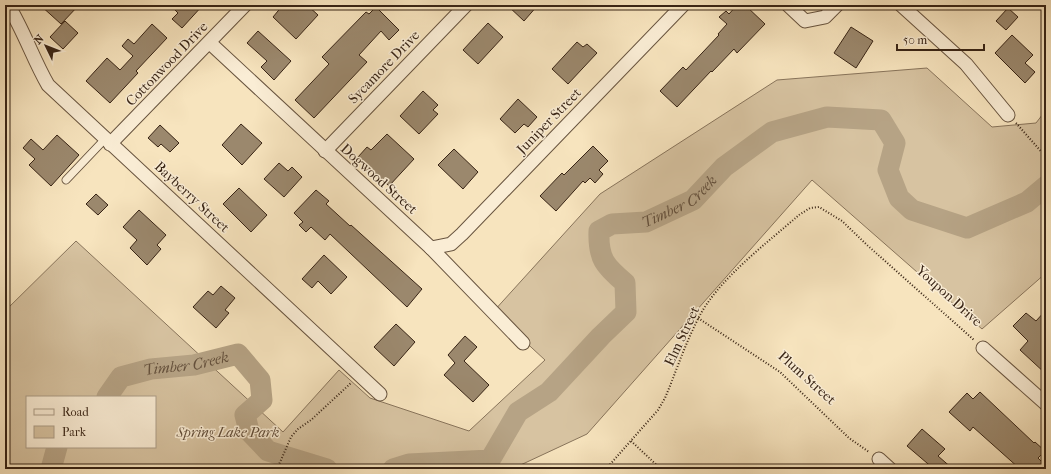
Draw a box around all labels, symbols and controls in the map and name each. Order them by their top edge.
street label: Cottonwood Drive [123,18,212,110]
north arrow [26,26,66,66]
scale bar [897,26,984,52]
street label: Sycamore Drive [345,27,423,107]
text: N [31,32,47,47]
text: 50 m [903,33,927,47]
street label: Juniper Street [512,84,585,158]
street label: Dogwood Street [337,140,421,218]
street label: Bayberry Street [151,158,233,236]
water label: Timber Creek [639,171,721,232]
street label: Youpon Drive [912,261,986,330]
street label: Elm Street [661,303,703,369]
water label: Timber Creek [141,348,231,380]
street label: Plum Street [775,348,839,408]
legend [26,396,156,448]
text: Road [62,405,89,419]
park label: Spring Lake Park [176,424,279,441]
text: Park [62,425,87,439]

